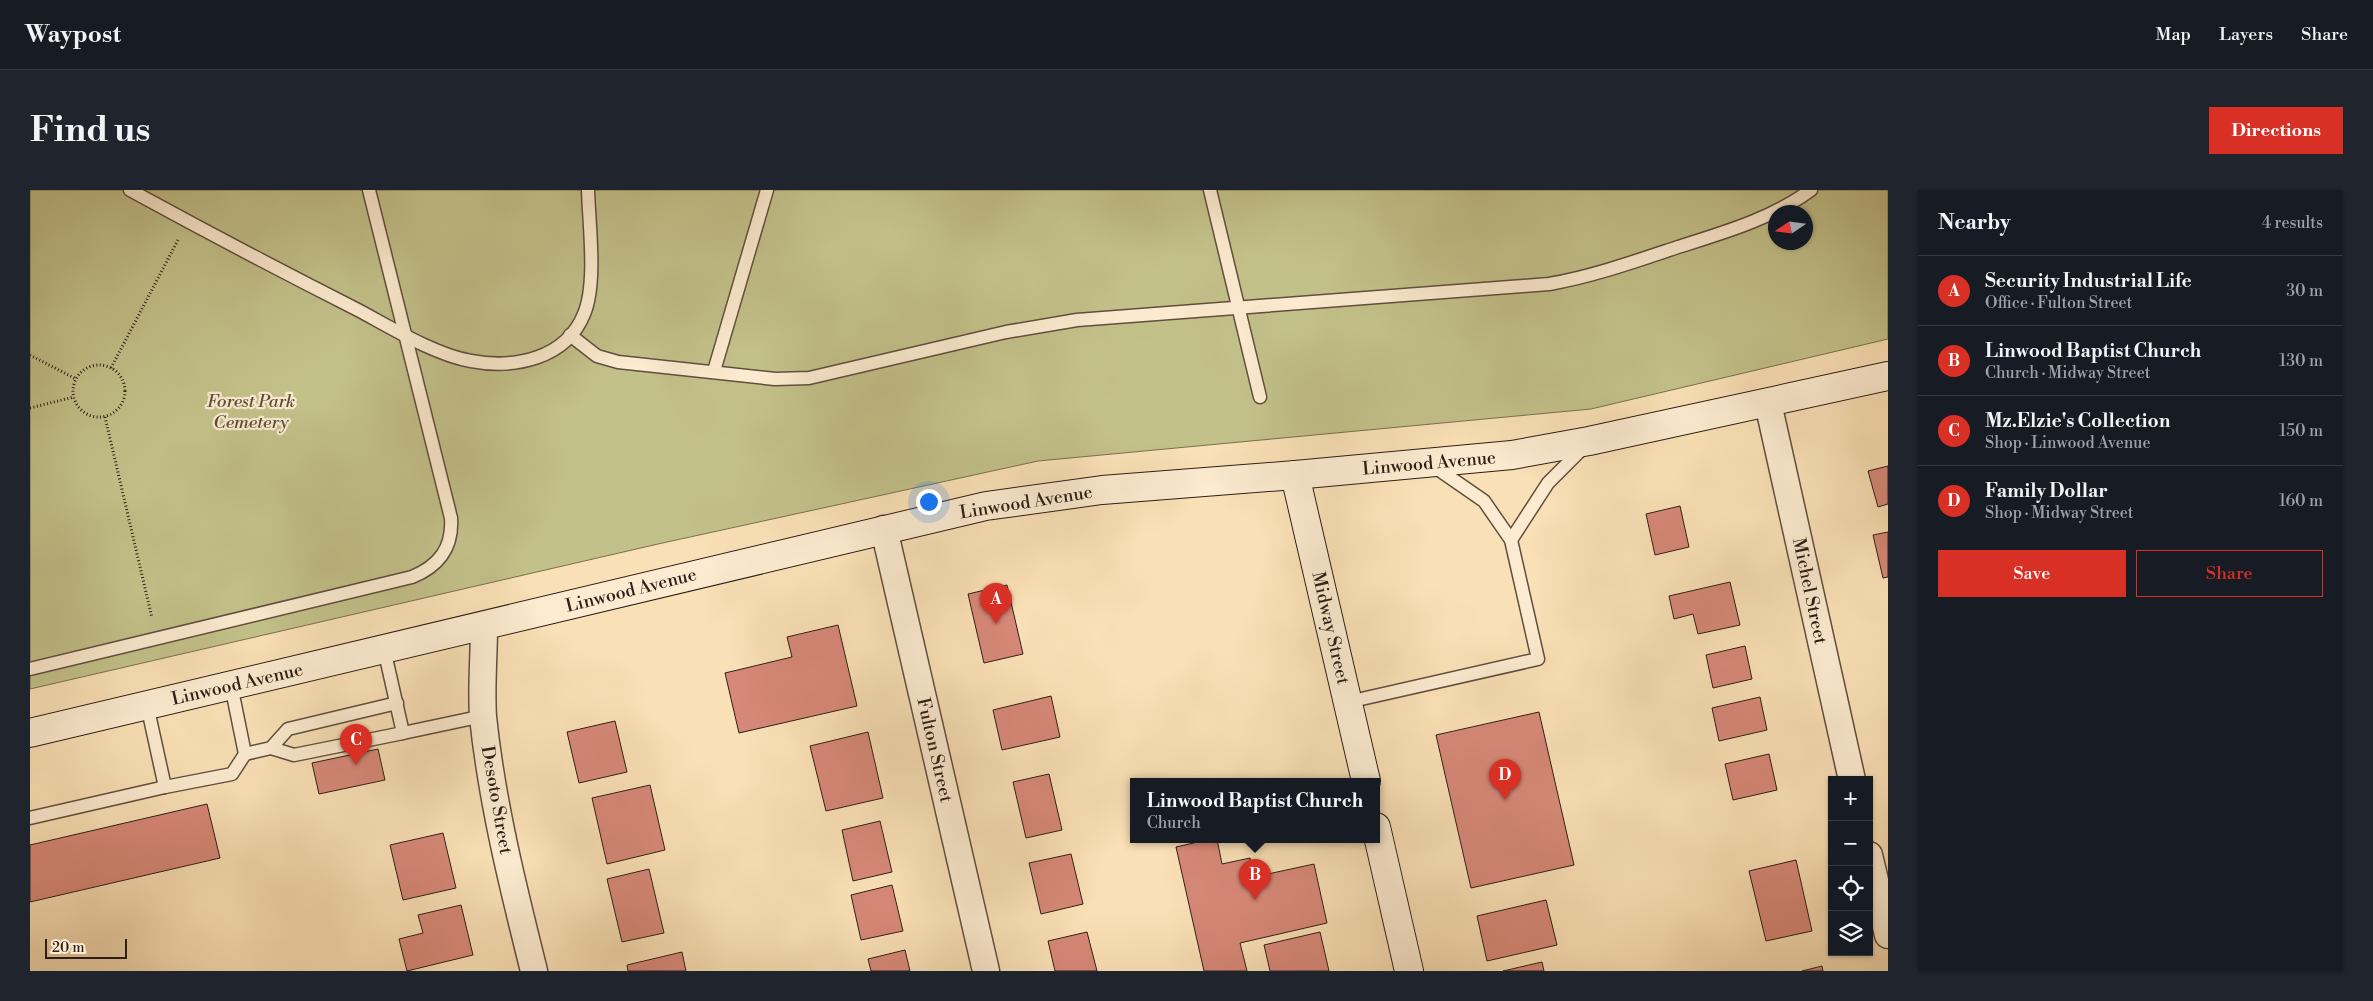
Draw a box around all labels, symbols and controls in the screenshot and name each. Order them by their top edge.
text: Waypost [25,20,121,50]
text: Map [2156,23,2191,46]
text: Layers [2219,23,2273,46]
text: Share [2301,23,2348,46]
button: Directions [2209,107,2343,154]
text: Find us [30,109,150,152]
north arrow [1768,205,1813,250]
text: Nearby [1938,210,2011,236]
text: 4 results [2262,213,2323,233]
text: Security Industrial Life [1985,269,2192,293]
text: A [1948,281,1960,301]
text: 30 m [2286,281,2323,301]
text: Office · Fulton Street [1985,293,2132,313]
text: Linwood Baptist Church [1985,339,2201,363]
text: B [1948,351,1960,371]
text: 130 m [2279,351,2323,371]
text: Church · Midway Street [1985,363,2150,383]
park label: Forest Park Cemetery [207,390,295,434]
text: Mz.Elzie's Collection [1985,409,2170,433]
text: C [1948,421,1960,441]
text: 150 m [2279,421,2323,441]
text: Shop · Linwood Avenue [1985,433,2151,453]
street label: Linwood Avenue [1361,446,1497,481]
text: Family Dollar [1985,479,2108,503]
street label: Linwood Avenue [958,481,1094,524]
your location [916,489,942,515]
text: D [1948,491,1960,511]
text: 160 m [2279,491,2323,511]
text: Shop · Midway Street [1985,503,2134,523]
street label: Michel Street [1787,536,1832,647]
button: Save [1938,550,2126,597]
button: Share [2136,550,2323,597]
street label: Linwood Avenue [563,563,699,618]
street label: Midway Street [1306,569,1355,687]
pin: A [980,583,1012,624]
street label: Linwood Avenue [169,658,305,711]
street label: Fulton Street [911,695,958,805]
pin: C [340,724,372,765]
street label: Desoto Street [476,744,517,857]
pin: D [1489,759,1521,800]
map controls [1828,776,1873,956]
button: + [1828,776,1873,821]
popup [1130,778,1380,843]
text: Linwood Baptist Church [1147,789,1363,813]
text: Church [1147,813,1201,833]
button: − [1828,821,1873,866]
pin: B [1239,859,1271,900]
button: locate [1828,866,1873,911]
button: layers [1828,911,1873,956]
scale bar [45,936,128,959]
text: 20 m [52,939,84,957]

